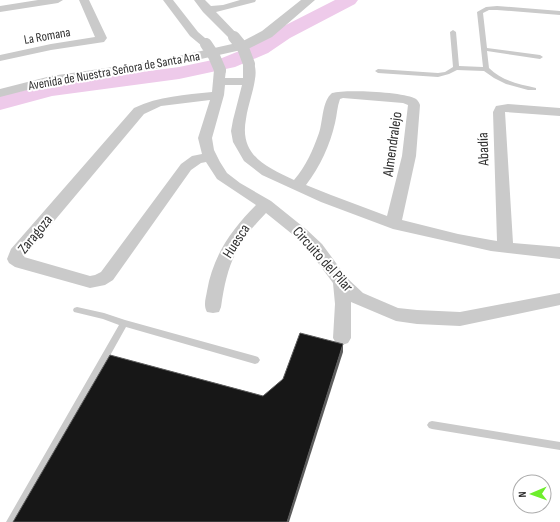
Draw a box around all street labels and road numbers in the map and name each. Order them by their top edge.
street label: La Romana [23,24,72,48]
street label: Avenida de Nuestra Señora de Santa Ana [26,48,201,94]
street label: Almendralejo [378,110,406,179]
street label: Abadía [473,132,494,167]
street label: Zaragoza [14,211,57,258]
street label: Huesca [218,220,255,262]
street label: Circuito del Pilar [288,223,357,297]

